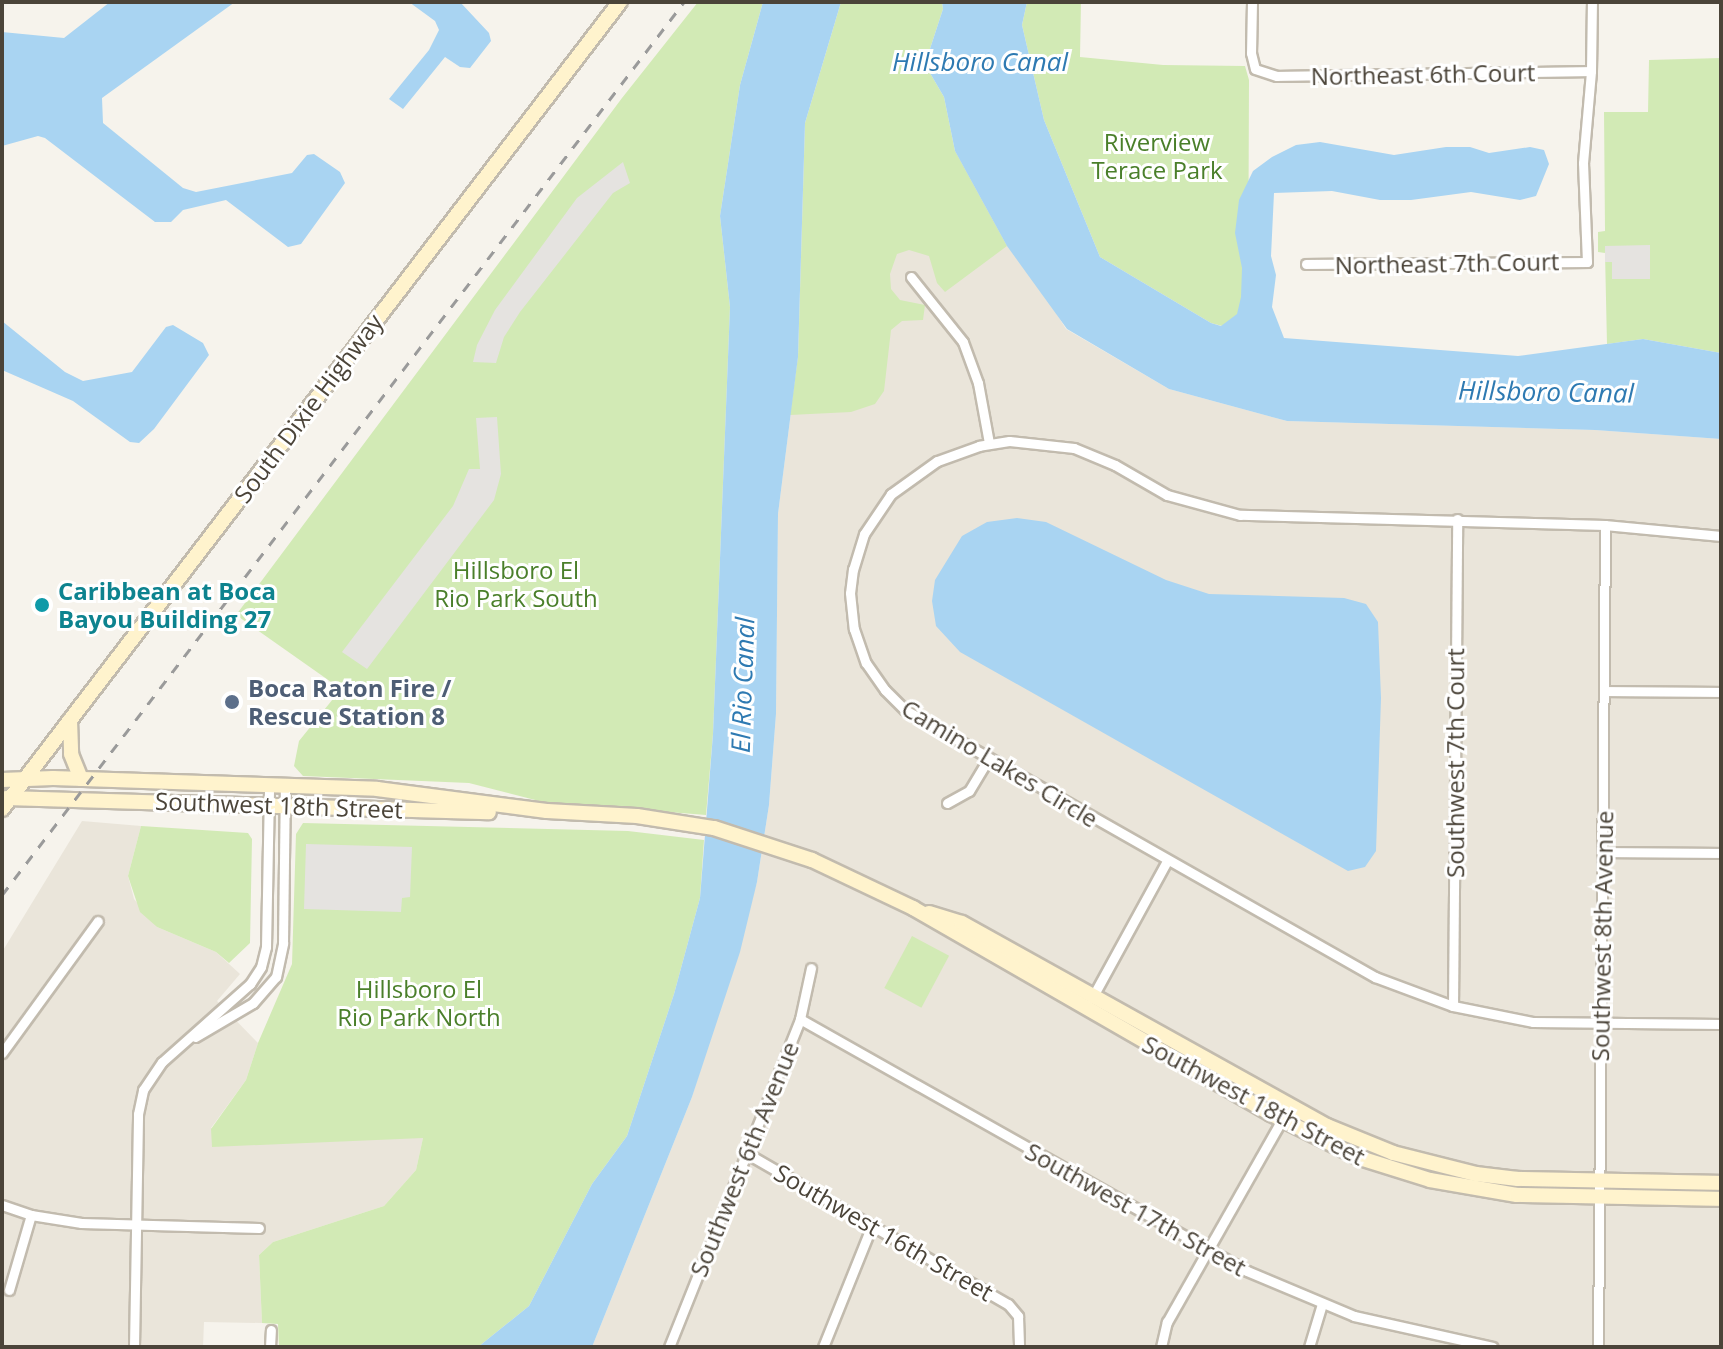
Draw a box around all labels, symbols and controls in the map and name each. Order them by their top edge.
water label: Hillsboro Canal [892,46,1068,78]
street label: Northeast 6th Court [1311,58,1535,90]
park label: Riverview Terace Park [1091,128,1223,184]
street label: Northeast 7th Court [1335,247,1559,279]
street label: South Dixie Highway [228,308,388,508]
water label: Hillsboro Canal [1458,375,1634,409]
park label: Hillsboro El Rio Park South [434,556,598,612]
place label: Caribbean at Boca Bayou Building 27 [58,577,276,633]
marker: Caribbean at Boca Bayou Building 27 [33,596,51,614]
water label: El Rio Canal [725,617,761,753]
street label: Southwest 7th Court [1441,648,1469,878]
place label: Boca Raton Fire / Rescue Station 8 [248,674,451,730]
marker: Boca Raton Fire / Rescue Station 8 [223,693,241,711]
street label: Camino Lakes Circle [897,693,1103,833]
street label: Southwest 18th Street [155,786,403,824]
street label: Southwest 8th Avenue [1585,810,1619,1062]
park label: Hillsboro El Rio Park North [337,975,501,1031]
street label: Southwest 18th Street [1138,1029,1370,1171]
street label: Southwest 6th Avenue [684,1037,804,1281]
street label: Southwest 17th Street [1021,1136,1251,1282]
street label: Southwest 16th Street [769,1158,999,1306]

